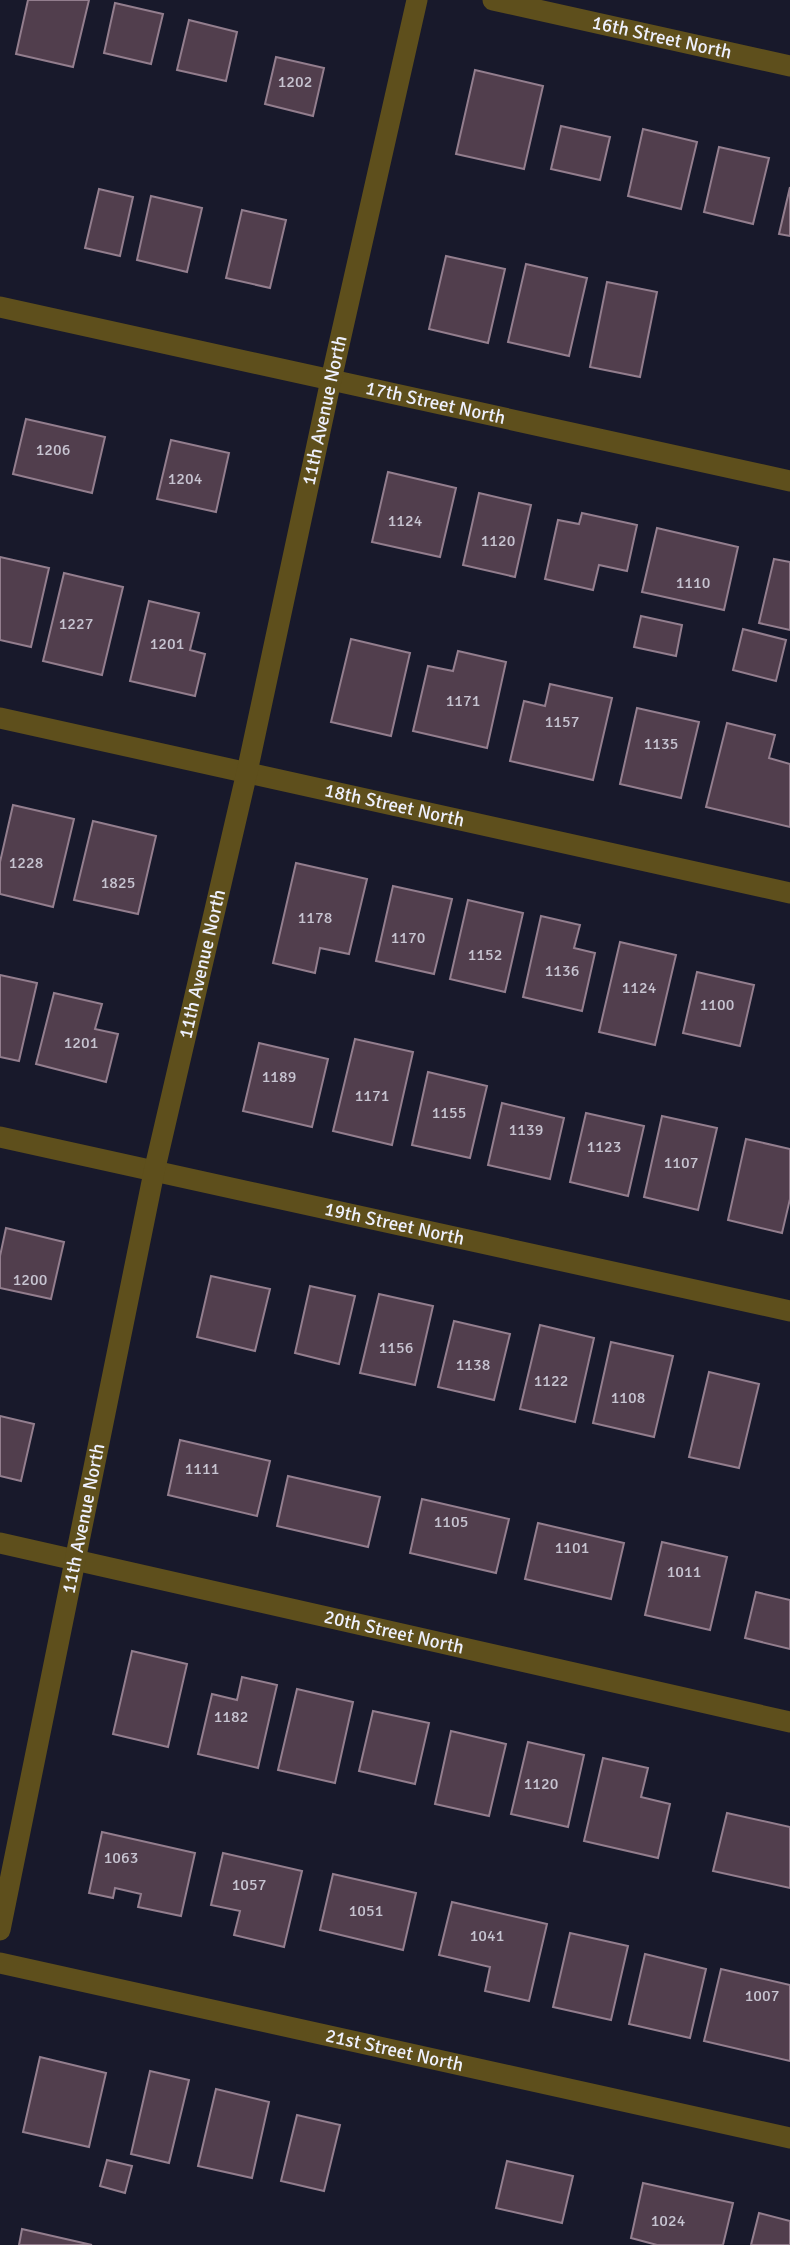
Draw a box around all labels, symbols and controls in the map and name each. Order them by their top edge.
street label: 16th Street North [590,10,734,65]
house number: 1202 [278,72,312,92]
street label: 11th Avenue North [297,333,353,487]
street label: 17th Street North [363,376,508,430]
house number: 1206 [36,440,70,460]
house number: 1204 [168,469,203,489]
house number: 1124 [388,511,423,531]
house number: 1120 [481,531,515,551]
house number: 1110 [676,573,710,593]
house number: 1227 [59,614,93,634]
house number: 1201 [150,634,184,654]
house number: 1171 [446,691,480,711]
house number: 1157 [545,712,579,732]
house number: 1135 [644,734,678,754]
street label: 18th Street North [322,778,467,833]
house number: 1228 [9,853,43,873]
house number: 1825 [101,873,135,893]
street label: 11th Avenue North [173,887,231,1041]
house number: 1178 [298,908,332,928]
house number: 1170 [391,928,425,948]
house number: 1152 [468,945,502,965]
house number: 1136 [545,961,579,981]
house number: 1124 [622,978,657,998]
house number: 1100 [700,995,734,1015]
house number: 1201 [64,1033,98,1053]
house number: 1189 [262,1067,296,1087]
house number: 1171 [355,1086,389,1106]
house number: 1155 [432,1103,466,1123]
house number: 1139 [509,1120,543,1140]
house number: 1123 [587,1137,621,1157]
house number: 1107 [664,1153,698,1173]
street label: 19th Street North [322,1197,467,1251]
house number: 1200 [13,1270,47,1290]
house number: 1156 [379,1338,413,1358]
house number: 1138 [456,1355,490,1375]
house number: 1122 [534,1371,568,1391]
house number: 1108 [611,1388,645,1408]
street label: 11th Avenue North [57,1441,111,1596]
house number: 1111 [185,1459,219,1479]
house number: 1105 [434,1512,468,1532]
house number: 1101 [555,1538,589,1558]
house number: 1011 [667,1562,701,1582]
street label: 20th Street North [322,1605,466,1660]
house number: 1182 [214,1707,248,1727]
house number: 1120 [524,1774,558,1794]
house number: 1063 [104,1848,138,1868]
house number: 1057 [232,1875,266,1895]
house number: 1051 [349,1901,383,1921]
house number: 1041 [470,1926,504,1946]
house number: 1007 [745,1986,779,2006]
street label: 21st Street North [323,2023,466,2077]
house number: 1024 [651,2211,686,2231]

